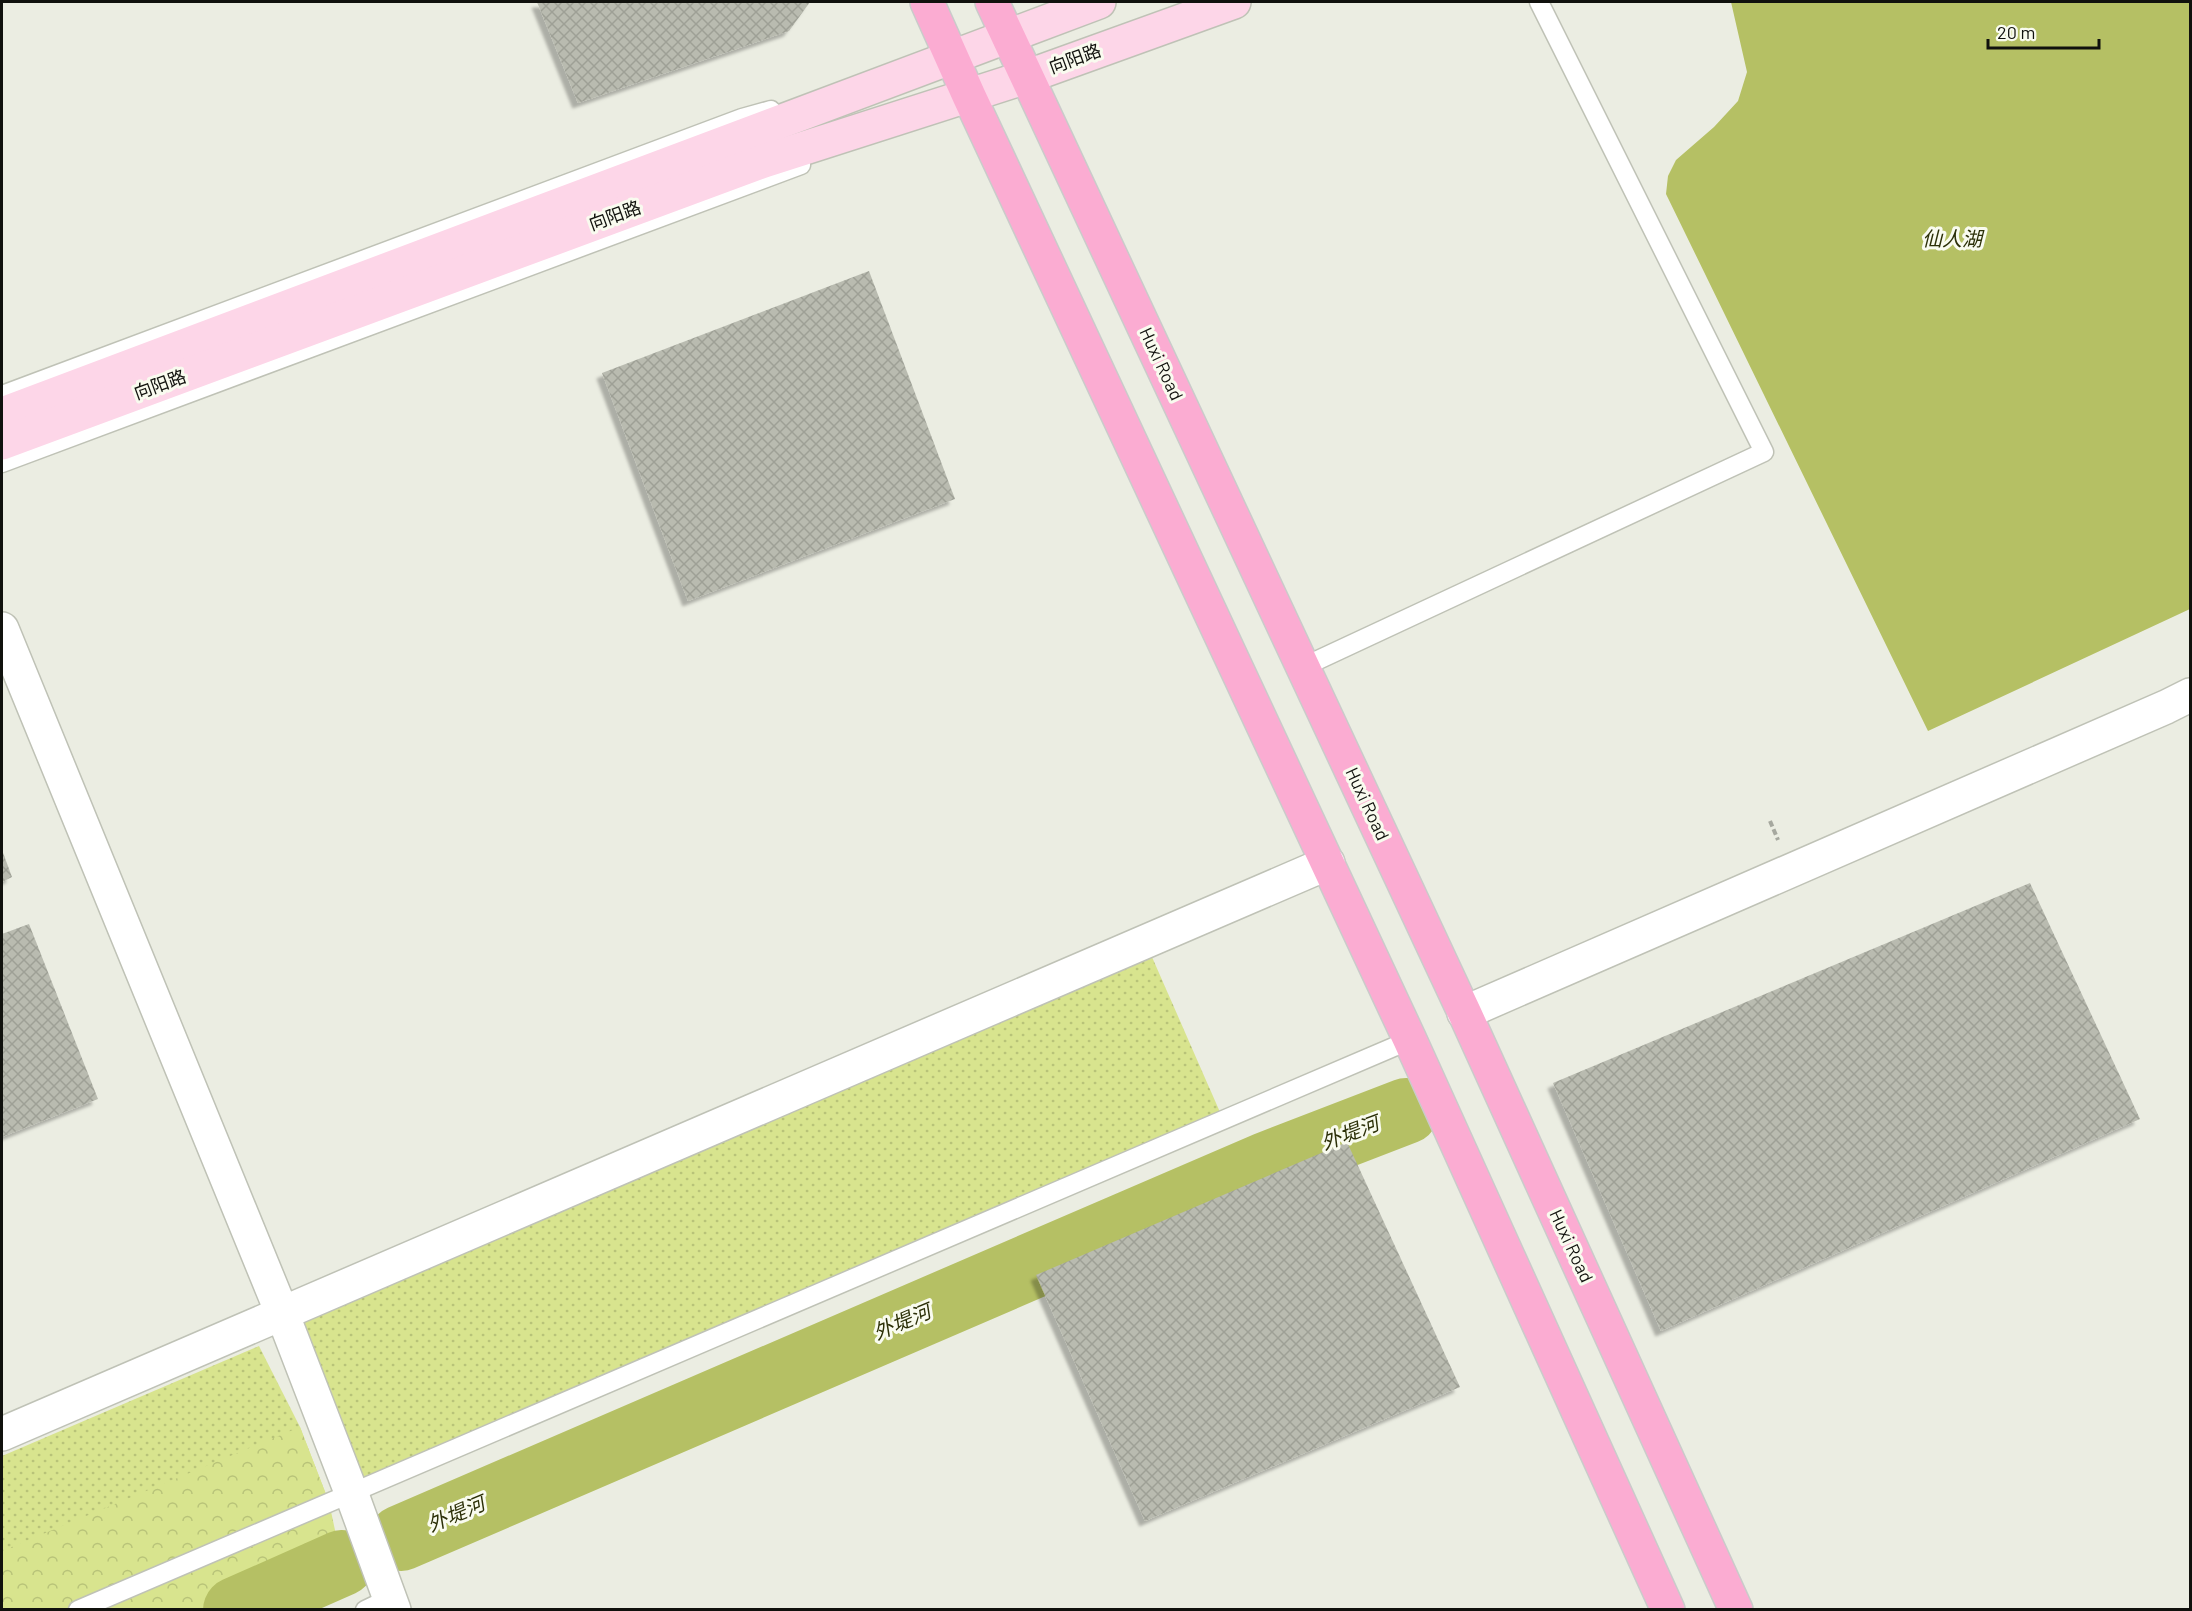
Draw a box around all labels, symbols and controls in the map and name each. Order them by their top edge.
scale bar [1988,12,2099,50]
text: 20 m [1997,21,2035,43]
street label: 向阳路 [1046,38,1104,78]
street label: 向阳路 [586,195,644,235]
water label: 仙人湖 [1922,226,1985,250]
street label: Huxi Road [1135,324,1188,404]
street label: 向阳路 [131,364,189,404]
street label: Huxi Road [1341,764,1394,844]
water label: 外堤河 [1317,1109,1386,1154]
street label: Huxi Road [1545,1206,1598,1286]
water label: 外堤河 [869,1297,938,1344]
water label: 外堤河 [423,1489,492,1536]

